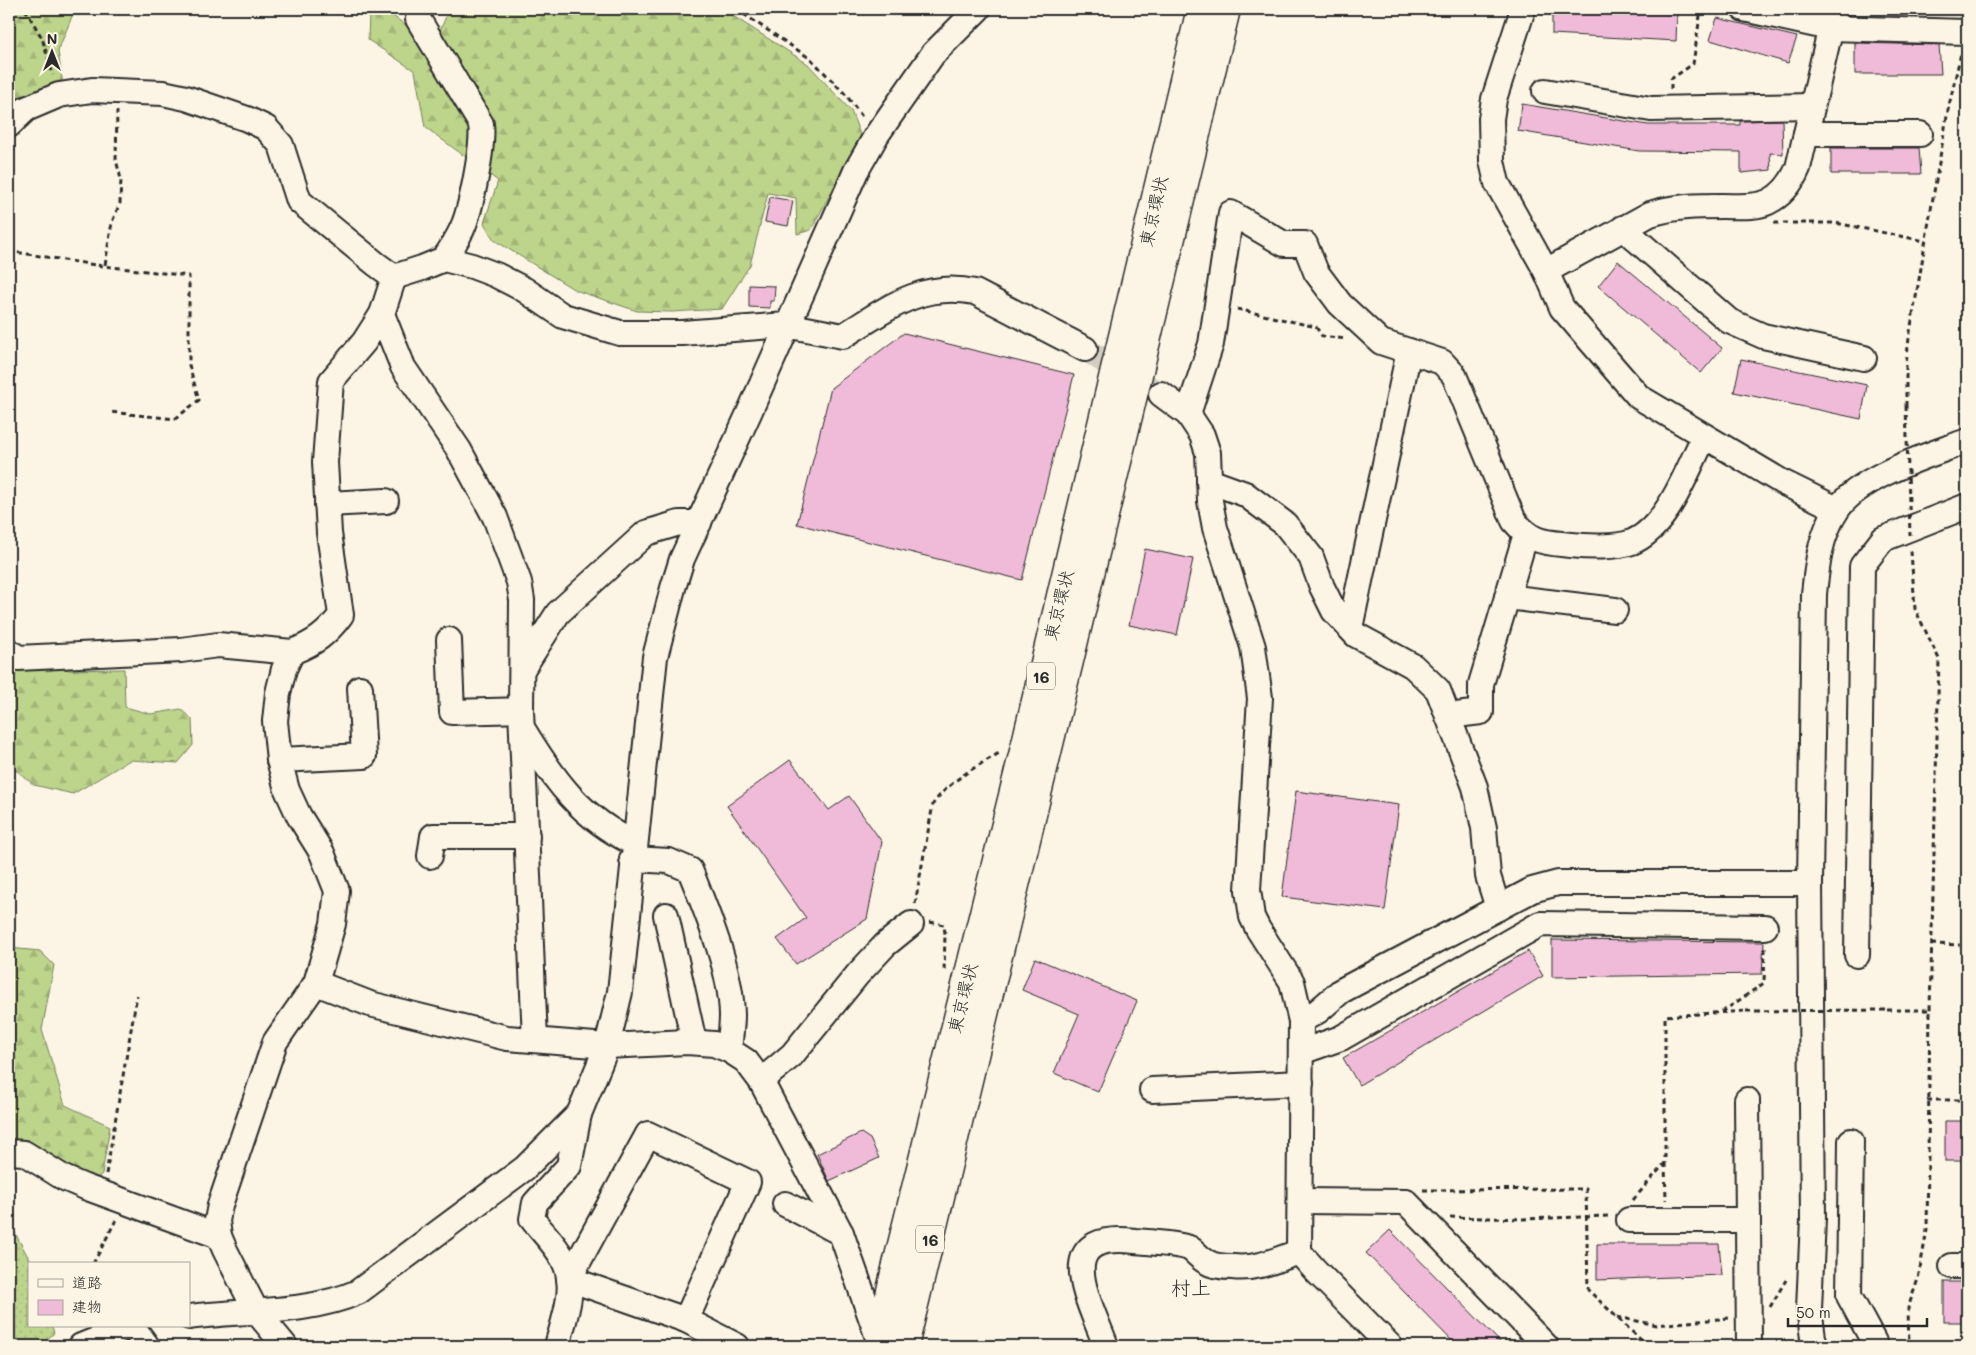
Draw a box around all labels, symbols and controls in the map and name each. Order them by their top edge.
north arrow [28,28,78,78]
text: N [47,29,57,48]
street label: 東京環状 [1133,173,1173,249]
street label: 東京環状 [1038,567,1078,643]
road number: 16 [1027,662,1055,689]
street label: 東京環状 [942,960,982,1036]
road number: 16 [916,1226,944,1252]
legend [28,1262,190,1328]
text: 道路 [72,1272,102,1292]
district label: 村上 [1171,1274,1211,1300]
scale bar [1788,1295,1927,1327]
text: 建物 [72,1296,102,1316]
text: 50 m [1796,1302,1831,1322]

